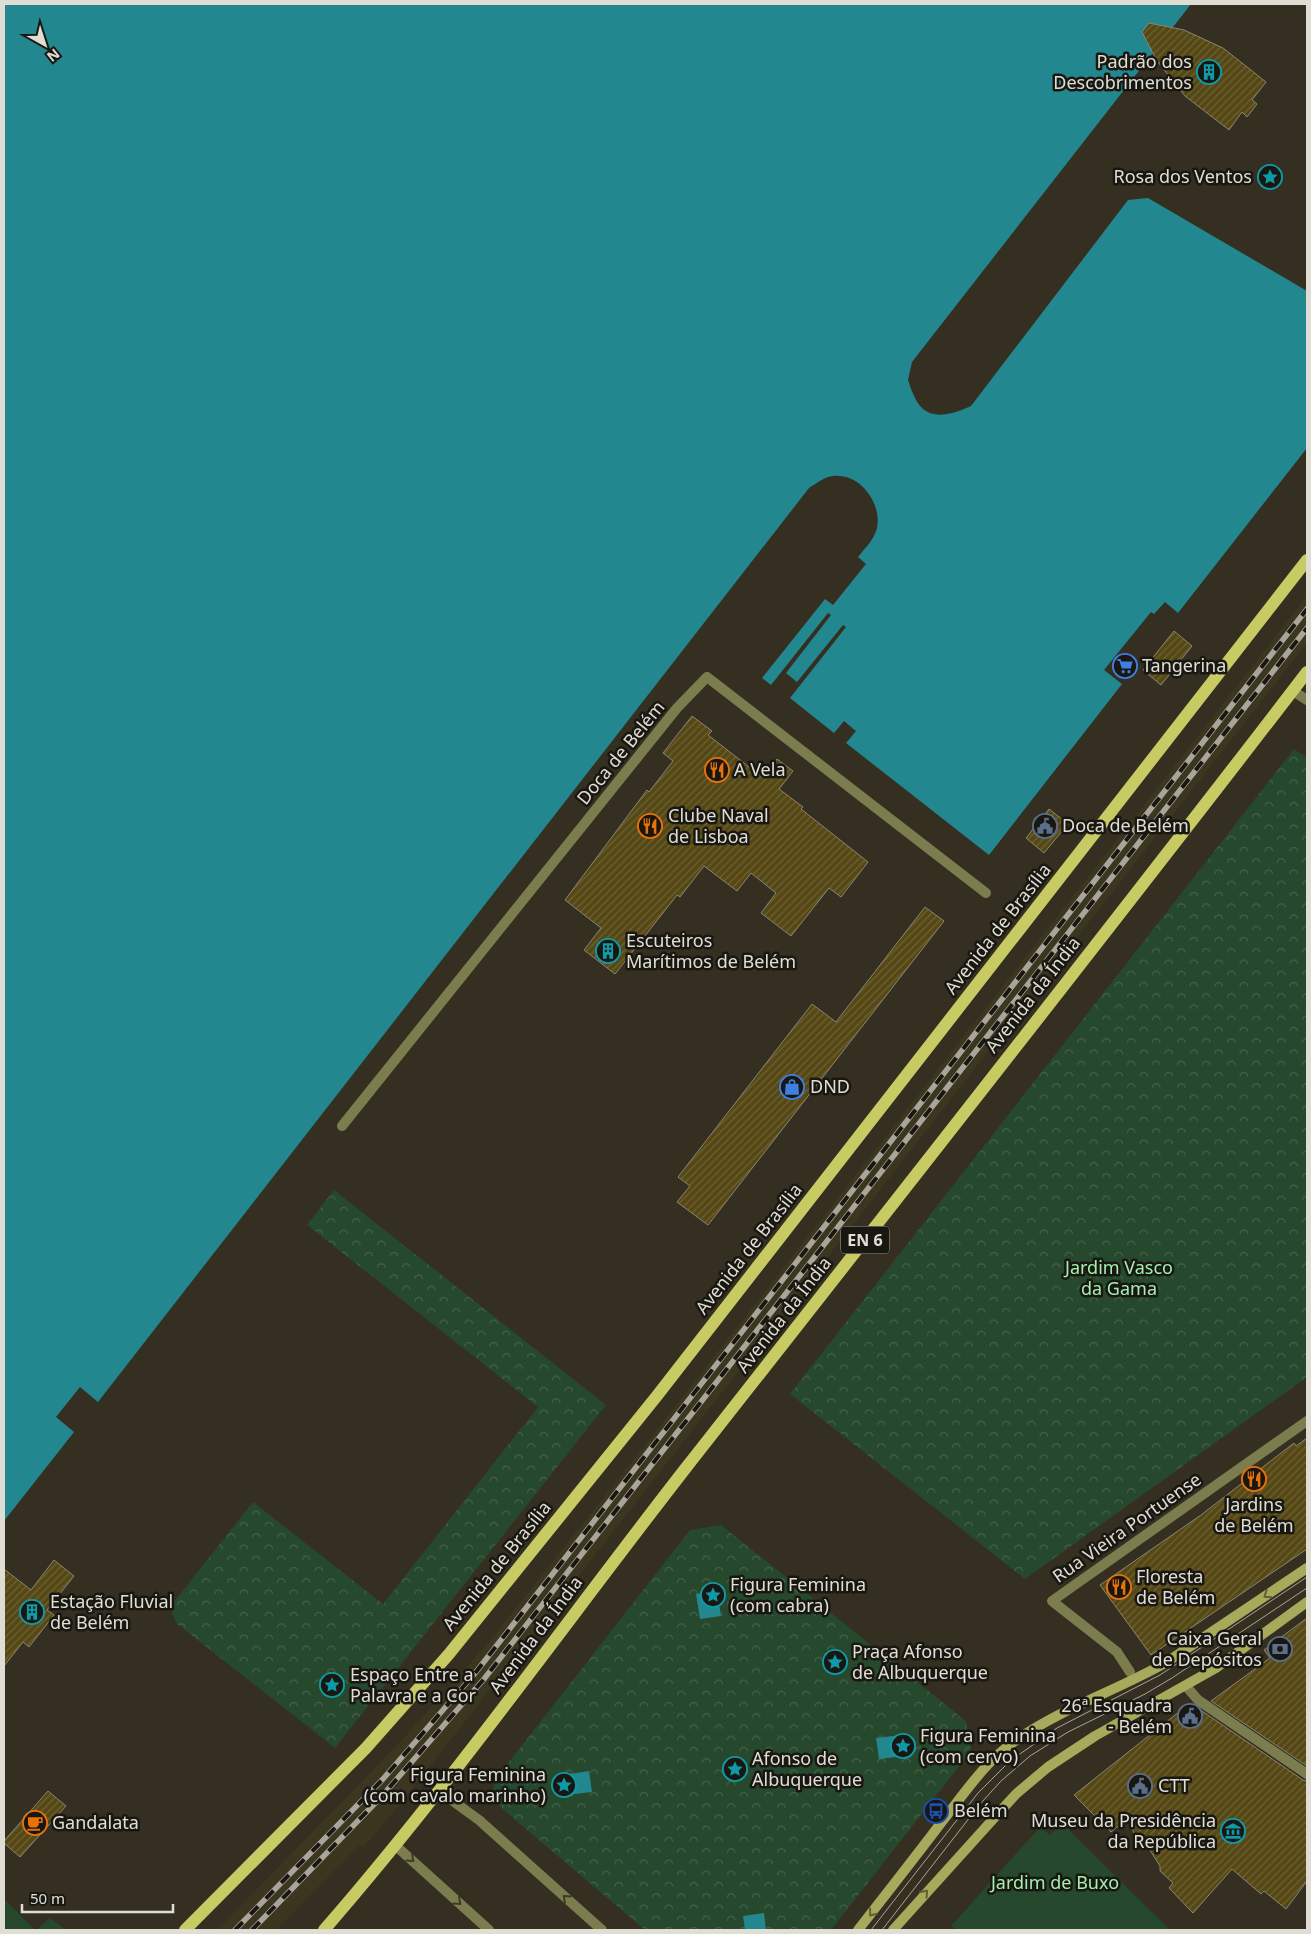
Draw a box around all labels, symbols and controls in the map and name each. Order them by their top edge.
north arrow [20,20,70,70]
text: N [43,45,64,66]
place label: Padrão dos Descobrimentos [1053,49,1192,94]
building icon: Padrão dos Descobrimentos [1196,59,1222,85]
place label: Rosa dos Ventos [1114,164,1252,188]
place icon: Rosa dos Ventos [1257,164,1283,190]
supermarket icon: Tangerina [1112,653,1138,679]
place label: Tangerina [1142,653,1226,677]
street label: Doca de Belém [571,696,669,809]
restaurant icon: A Vela [704,757,730,783]
place label: A Vela [734,757,786,781]
place label: Clube Naval de Lisboa [668,803,769,848]
restaurant icon: Clube Naval de Lisboa [637,813,663,839]
public building icon: Doca de Belém [1032,813,1058,839]
place label: Doca de Belém [1062,813,1189,837]
street label: Avenida de Brasília [939,858,1056,999]
place label: Escuteiros Marítimos de Belém [626,928,796,973]
street label: Avenida da Índia [979,931,1085,1057]
building icon: Escuteiros Marítimos de Belém [595,938,621,964]
shop icon: DND [779,1074,805,1100]
place label: DND [810,1074,850,1098]
street label: Avenida de Brasília [690,1178,807,1319]
road number: EN 6 [841,1226,889,1254]
street label: Avenida da Índia [730,1251,836,1377]
park label: Jardim Vasco da Gama [1063,1255,1173,1300]
restaurant icon: Jardins de Belém [1241,1466,1267,1492]
street label: Rua Vieira Portuense [1047,1467,1205,1588]
place label: Jardins de Belém [1214,1492,1294,1537]
street label: Avenida de Brasília [437,1496,556,1635]
place label: Floresta de Belém [1136,1564,1215,1609]
street label: Avenida da Índia [483,1571,587,1698]
place label: Figura Feminina (com cabra) [730,1572,866,1617]
restaurant icon: Floresta de Belém [1106,1574,1132,1600]
place icon: Figura Feminina (com cabra) [700,1582,726,1608]
place label: Estação Fluvial de Belém [50,1589,173,1634]
one-way arrow [1263,1589,1272,1599]
building icon: Estação Fluvial de Belém [19,1599,45,1625]
place label: Caixa Geral de Depósitos [1152,1626,1262,1671]
bank icon: Caixa Geral de Depósitos [1267,1636,1293,1662]
place label: Praça Afonso de Albuquerque [852,1639,988,1684]
place icon: Praça Afonso de Albuquerque [822,1649,848,1675]
place label: Espaço Entre a Palavra e a Cor [350,1662,477,1707]
place icon: Espaço Entre a Palavra e a Cor [319,1672,345,1698]
place label: 26ª Esquadra - Belém [1061,1693,1172,1738]
public building icon: 26ª Esquadra - Belém [1177,1703,1203,1729]
place label: Figura Feminina (com cervo) [920,1723,1056,1768]
place icon: Figura Feminina (com cervo) [890,1733,916,1759]
place label: Afonso de Albuquerque [752,1746,862,1791]
place icon: Afonso de Albuquerque [722,1756,748,1782]
place label: Figura Feminina (com cavalo marinho) [364,1762,546,1807]
place icon: Figura Feminina (com cavalo marinho) [551,1772,577,1798]
public building icon: CTT [1127,1773,1153,1799]
place label: CTT [1158,1773,1190,1797]
bus stop icon: Belém [923,1798,949,1824]
place label: Belém [954,1798,1007,1822]
place label: Museu da Presidência da República [1031,1808,1216,1853]
cafe icon: Gandalata [22,1810,48,1836]
place label: Gandalata [52,1810,139,1834]
museum icon: Museu da Presidência da República [1220,1818,1246,1844]
one-way arrow [405,1853,414,1862]
park label: Jardim de Buxo [989,1870,1119,1894]
scale bar [22,1882,174,1914]
text: 50 m [30,1888,65,1908]
one-way arrow [919,1890,928,1899]
one-way arrow [562,1895,571,1904]
one-way arrow [452,1896,461,1905]
one-way arrow [869,1907,878,1917]

